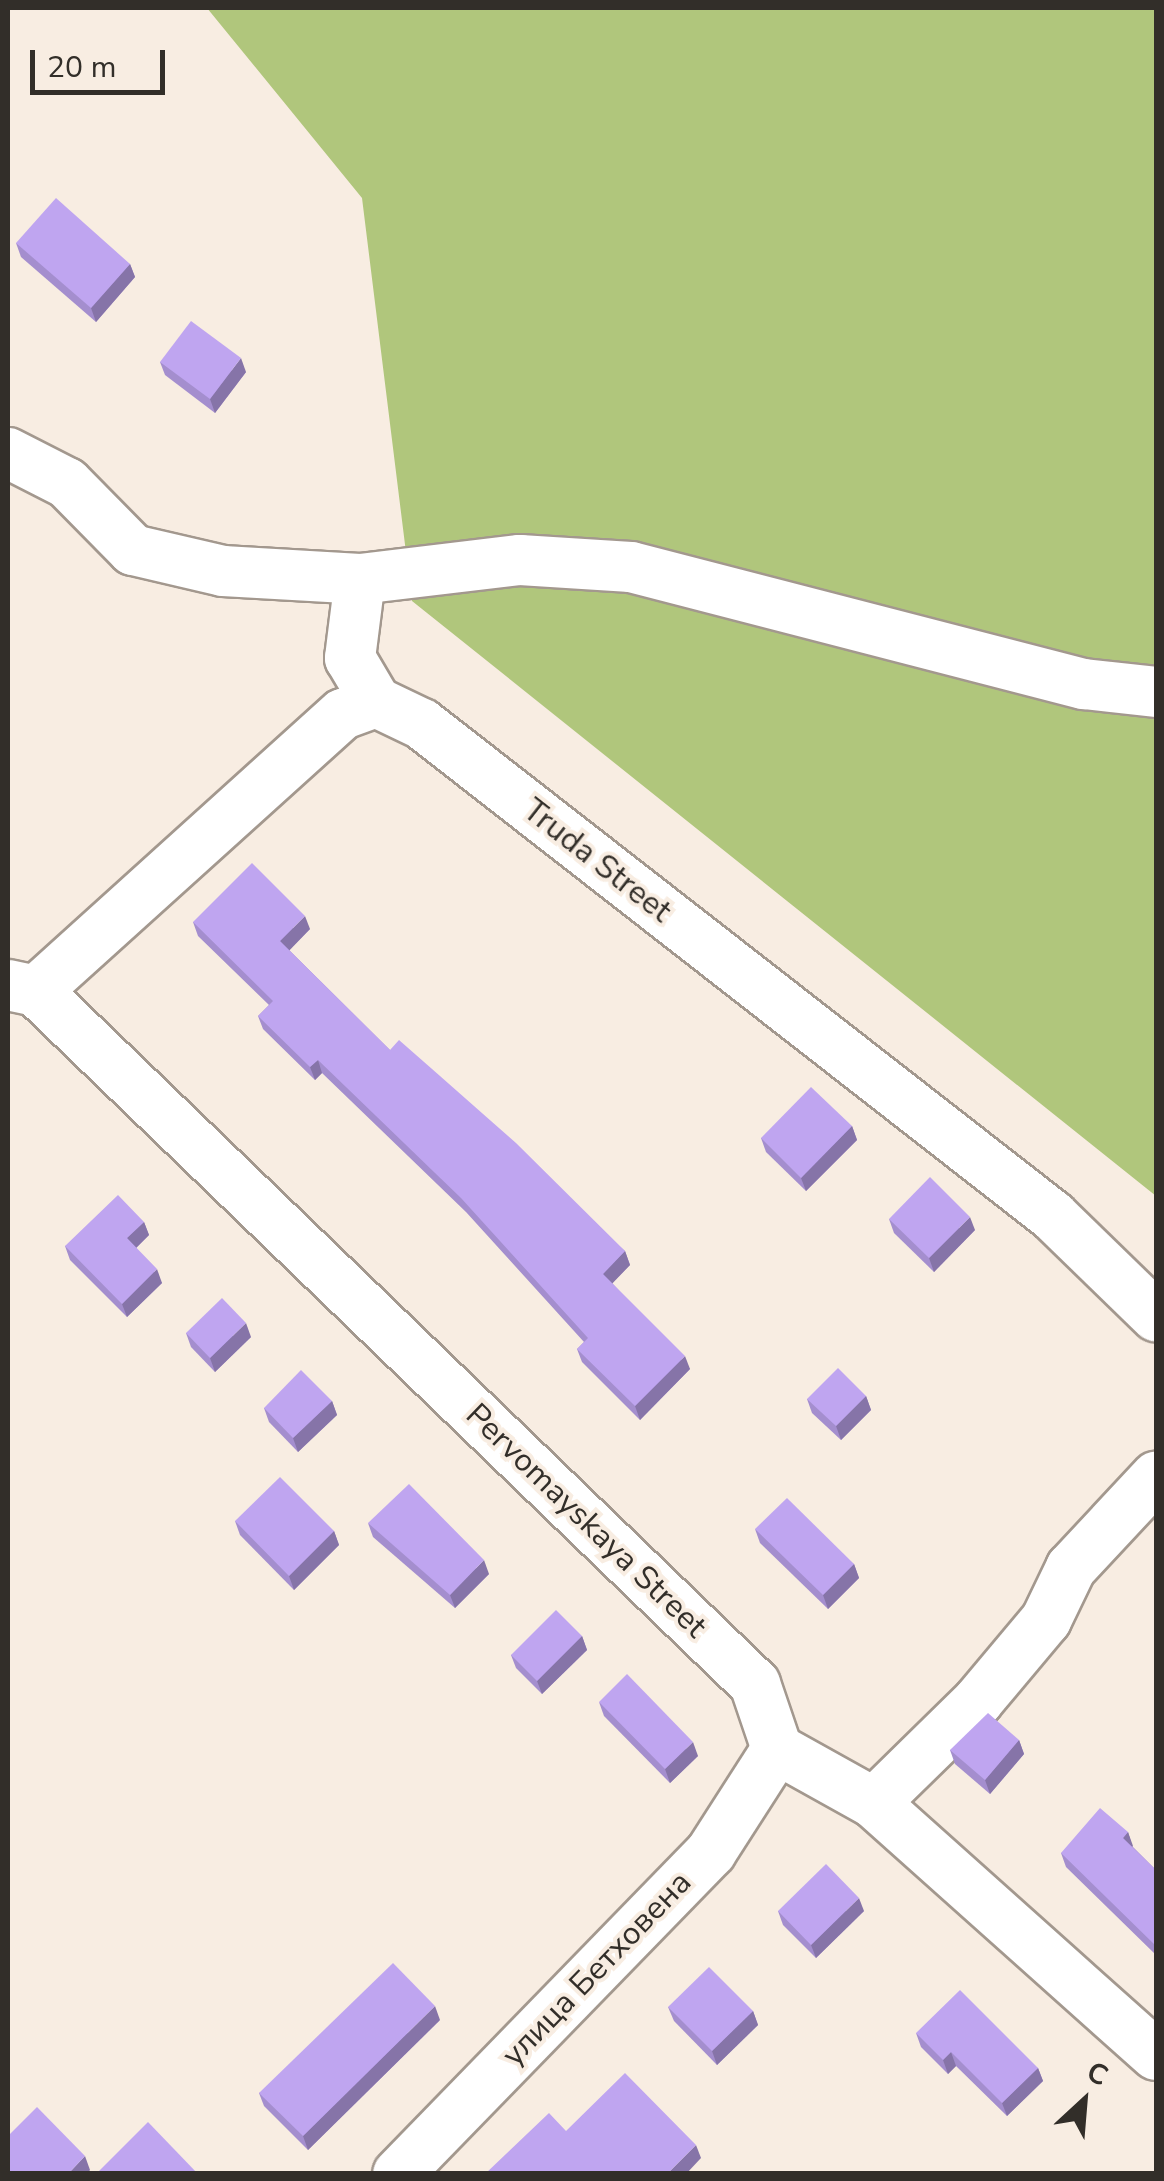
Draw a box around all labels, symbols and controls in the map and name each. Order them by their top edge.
scale bar [35,30,170,92]
text: 20 m [47,47,116,88]
street label: Truda Street [515,791,679,931]
street label: Pervomayskaya Street [458,1396,714,1646]
street label: улица Бетховена [494,1864,700,2074]
north arrow [1034,2051,1134,2151]
text: С [1080,2053,1114,2095]

